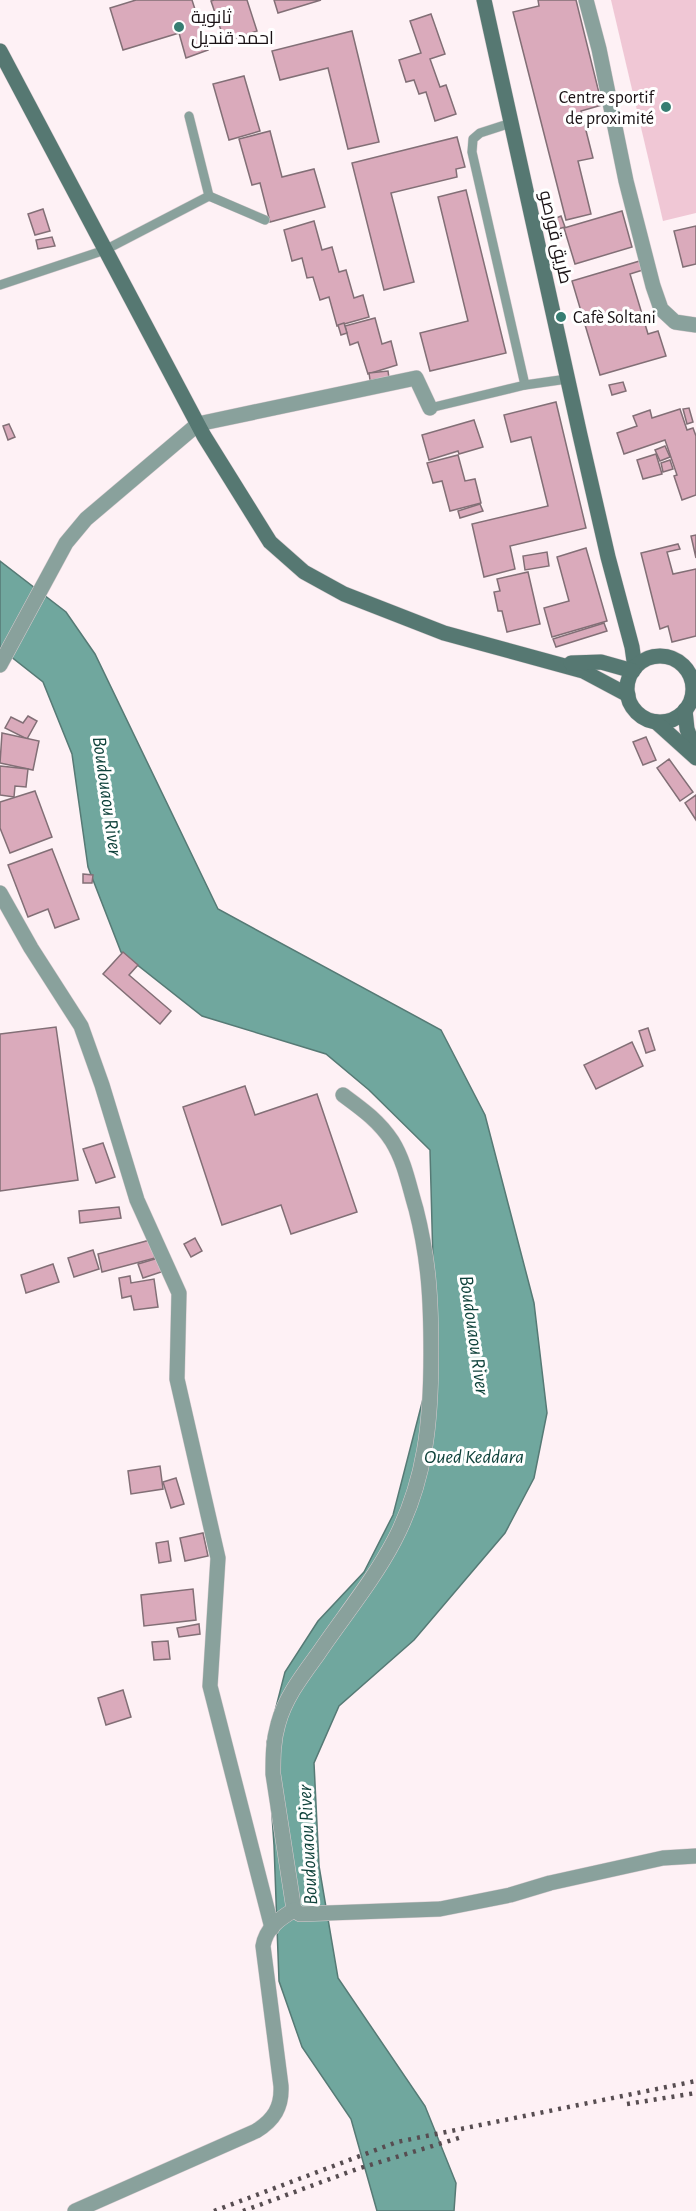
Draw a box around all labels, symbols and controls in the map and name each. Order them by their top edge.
place label: ثانوية احمد قنديل [191,8,274,49]
marker: ثانوية احمد قنديل [172,20,186,34]
place label: Centre sportif de proximité [559,89,656,128]
marker: Centre sportif de proximité [659,100,673,114]
street label: طريق قورصو [534,189,575,286]
place label: Cafè Soltani [573,309,656,327]
marker: Cafè Soltani [554,310,568,324]
water label: Boudouaou River [89,735,125,858]
water label: Boudouaou River [456,1274,492,1397]
water label: Oued Keddara [424,1447,524,1467]
water label: Boudouaou River [295,1784,321,1906]

